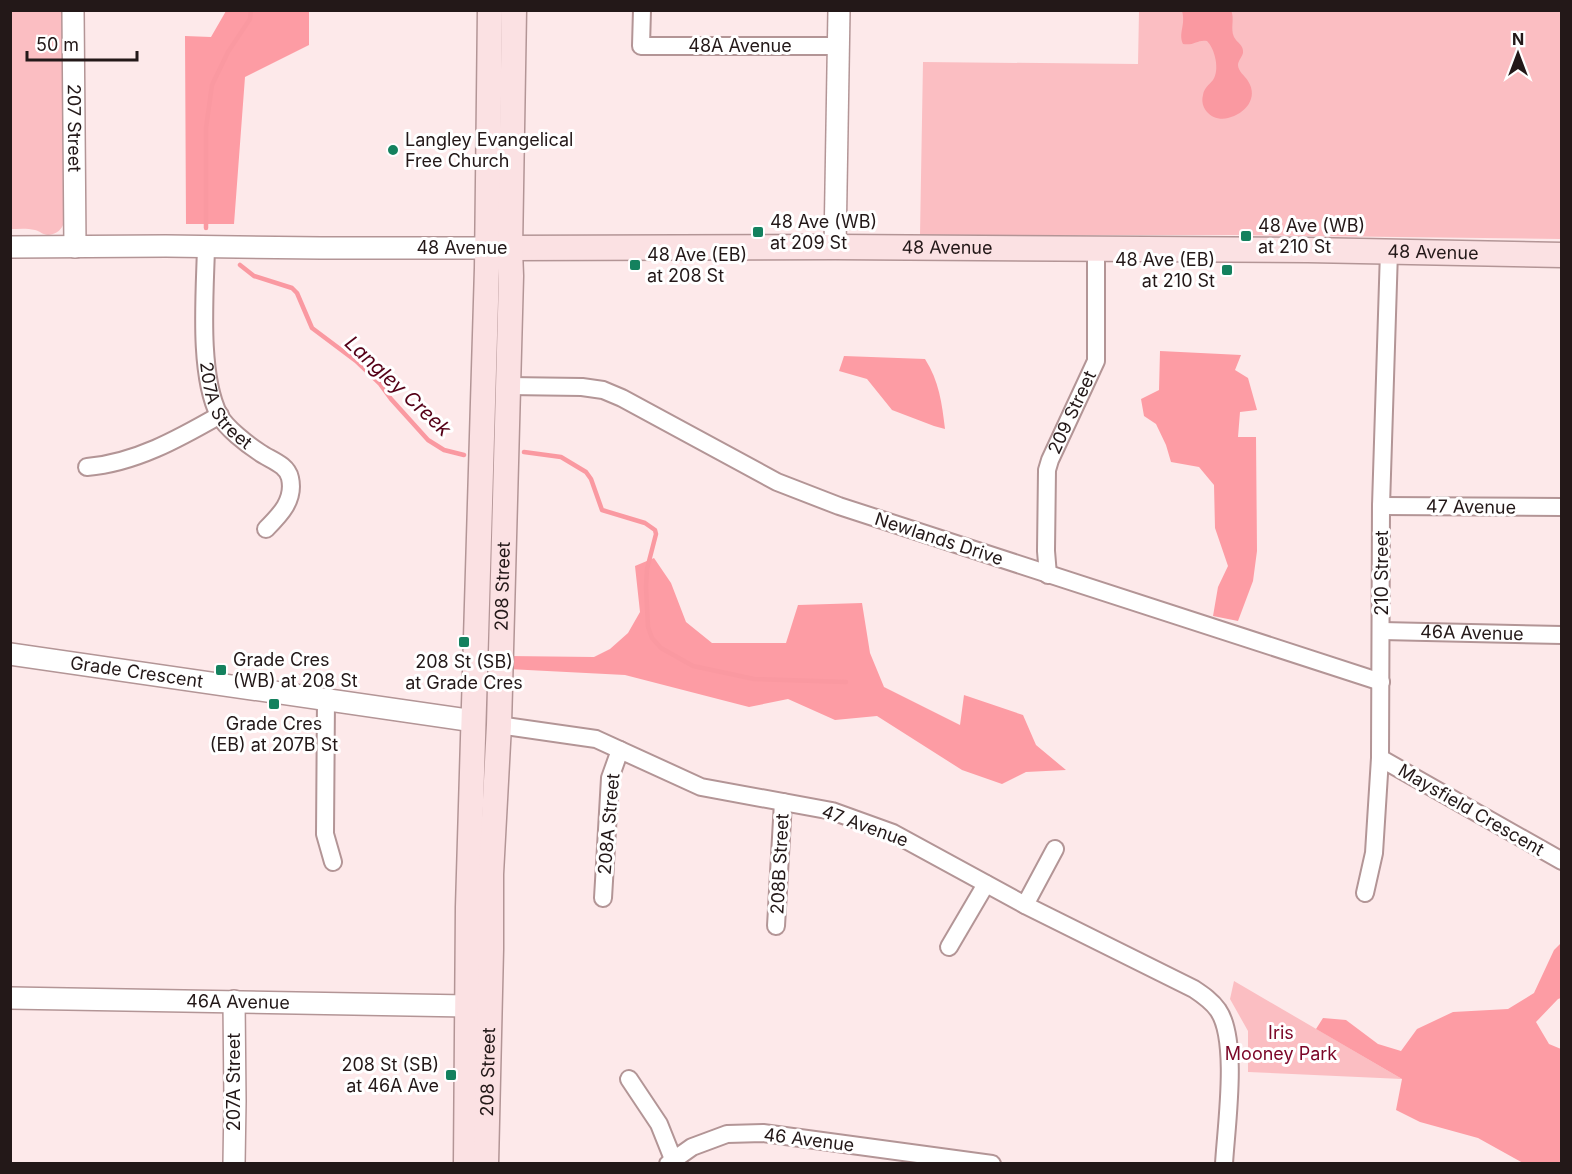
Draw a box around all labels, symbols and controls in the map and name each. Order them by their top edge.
scale bar [27,24,136,62]
north arrow [1488,24,1548,84]
text: N [1512,29,1524,49]
text: 50 m [36,34,79,55]
street label: 48A Avenue [688,35,792,56]
street label: 207 Street [64,84,85,172]
place label: Langley Evangelical Free Church [405,129,573,171]
marker: Langley Evangelical Free Church [386,143,400,157]
place label: 48 Ave (WB) at 209 St [770,211,877,253]
place label: 48 Ave (WB) at 210 St [1258,215,1365,257]
marker: 48 Ave (WB) at 209 St [751,225,765,239]
marker: 48 Ave (WB) at 210 St [1239,229,1253,243]
street label: 48 Avenue [901,236,993,258]
street label: 48 Avenue [416,237,508,258]
street label: 48 Avenue [1387,241,1479,263]
place label: 48 Ave (EB) at 208 St [647,244,747,286]
place label: 48 Ave (EB) at 210 St [1115,249,1215,291]
marker: 48 Ave (EB) at 208 St [628,258,642,272]
marker: 48 Ave (EB) at 210 St [1220,263,1234,277]
water label: Langley Creek [340,331,457,442]
street label: 207A Street [196,361,256,453]
street label: 209 Street [1043,367,1100,457]
street label: 47 Avenue [1426,495,1516,518]
street label: Newlands Drive [872,508,1006,569]
street label: 210 Street [1371,530,1392,616]
street label: 208 Street [491,541,514,631]
street label: 46A Avenue [1420,621,1524,644]
marker: 208 St (SB) at Grade Cres [457,635,471,649]
place label: Grade Cres (WB) at 208 St [233,649,358,691]
place label: 208 St (SB) at Grade Cres [405,651,523,693]
street label: Grade Crescent [69,652,205,692]
marker: Grade Cres (WB) at 208 St [214,663,228,677]
marker: Grade Cres (EB) at 207B St [267,697,281,711]
place label: Grade Cres (EB) at 207B St [210,713,338,755]
street label: Maysfield Crescent [1395,759,1548,860]
street label: 208A Street [594,772,623,876]
street label: 47 Avenue [819,800,911,851]
street label: 208B Street [766,813,793,915]
street label: 46A Avenue [186,990,290,1013]
park label: Iris Mooney Park [1225,1022,1337,1064]
street label: 208 Street [476,1027,499,1117]
street label: 207A Street [223,1033,244,1131]
place label: 208 St (SB) at 46A Ave [342,1054,439,1096]
marker: 208 St (SB) at 46A Ave [444,1068,458,1082]
street label: 46 Avenue [763,1124,856,1155]

